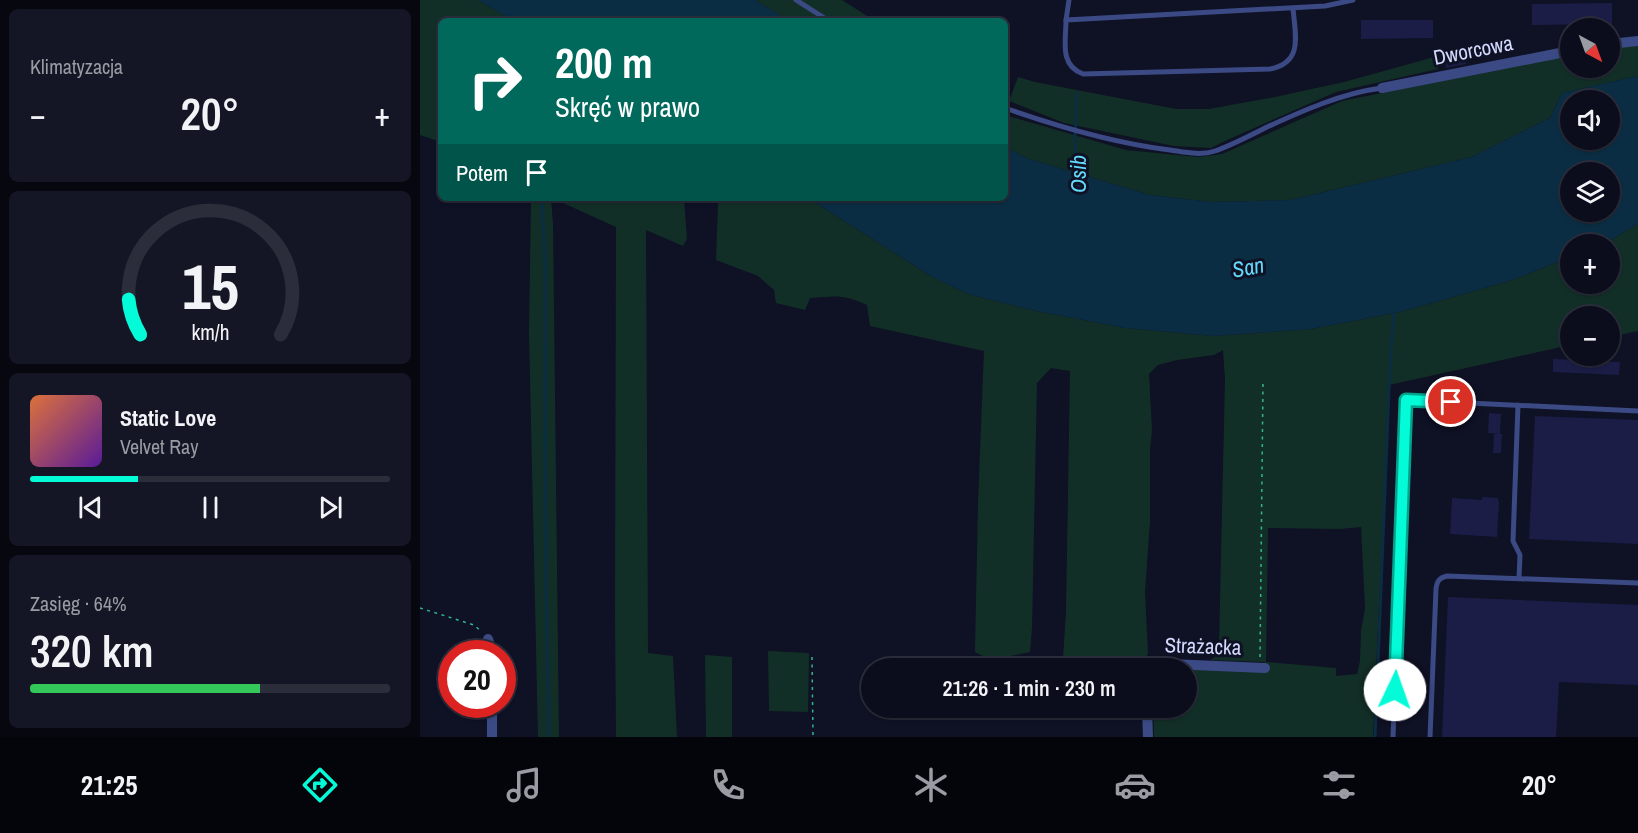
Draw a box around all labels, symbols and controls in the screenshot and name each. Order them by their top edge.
north arrow [1560,18,1620,78]
map controls [1560,18,1620,366]
street label: Dworcowa [1431,28,1516,72]
text: 200 m [555,35,653,91]
icon: right [456,42,534,120]
text: Klimatyzacja [30,53,123,80]
text: 20° [180,83,240,144]
text: Skręć w prawo [555,89,700,125]
button: sound [1560,90,1620,150]
text: − [30,92,46,136]
text: + [374,92,390,136]
water label: Osib [1063,155,1093,193]
icon: arrive [520,156,553,189]
text: Potem [456,158,508,188]
button: layers [1560,162,1620,222]
button: + [1560,234,1620,294]
text: 15 [182,244,238,328]
water label: San [1230,249,1266,285]
button: − [1560,306,1620,366]
text: km/h [191,318,229,347]
pin [1425,376,1476,427]
icon: arrive [1434,385,1467,418]
text: Static Love [120,403,216,433]
text: Velvet Ray [120,433,198,460]
icon: previous [74,491,107,524]
icon: pause [194,491,227,524]
icon: next [314,491,347,524]
text: Zasięg · 64% [30,590,127,617]
text: 320 km [30,620,154,681]
street label: Strażacka [1164,630,1242,662]
speed limit sign: 20 [438,640,516,718]
position arrow [1363,658,1427,722]
text: 21:26 · 1 min · 230 m [942,673,1116,703]
icon: directions [299,764,341,806]
icon: music [503,764,545,806]
icon: phone [707,764,749,806]
icon: climate [910,764,952,806]
icon: car [1114,764,1156,806]
icon: filters [1318,764,1360,806]
text: 21:25 [81,767,137,803]
text: 20° [1522,767,1557,803]

